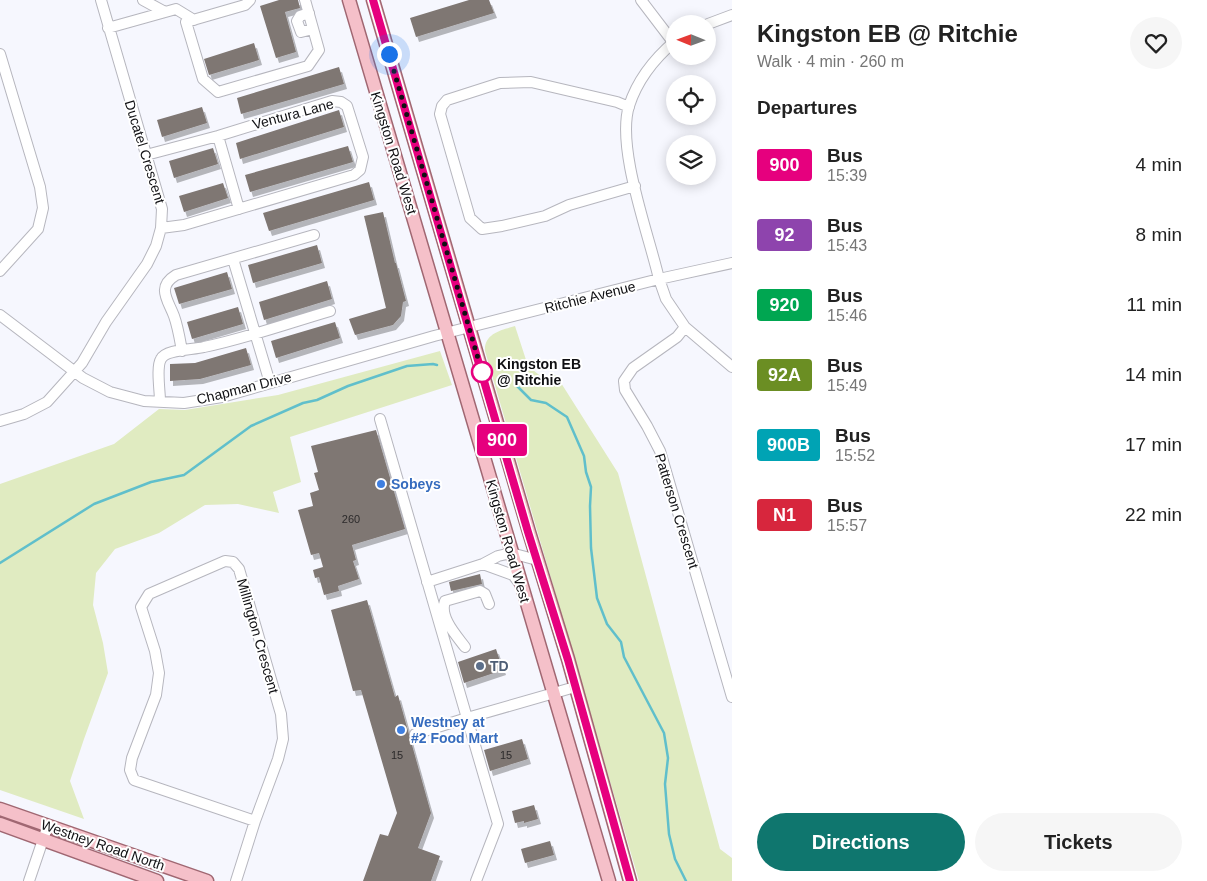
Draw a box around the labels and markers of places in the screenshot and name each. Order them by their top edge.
place label: Kingston EB @ Ritchie [497,356,581,388]
marker: Kingston EB @ Ritchie [471,361,493,383]
place label: Sobeys [391,476,441,492]
marker: Sobeys [375,478,387,490]
place label: TD [490,658,509,674]
marker: TD [474,660,486,672]
place label: Westney at #2 Food Mart [411,714,498,746]
marker: Westney at #2 Food Mart [395,724,407,736]

